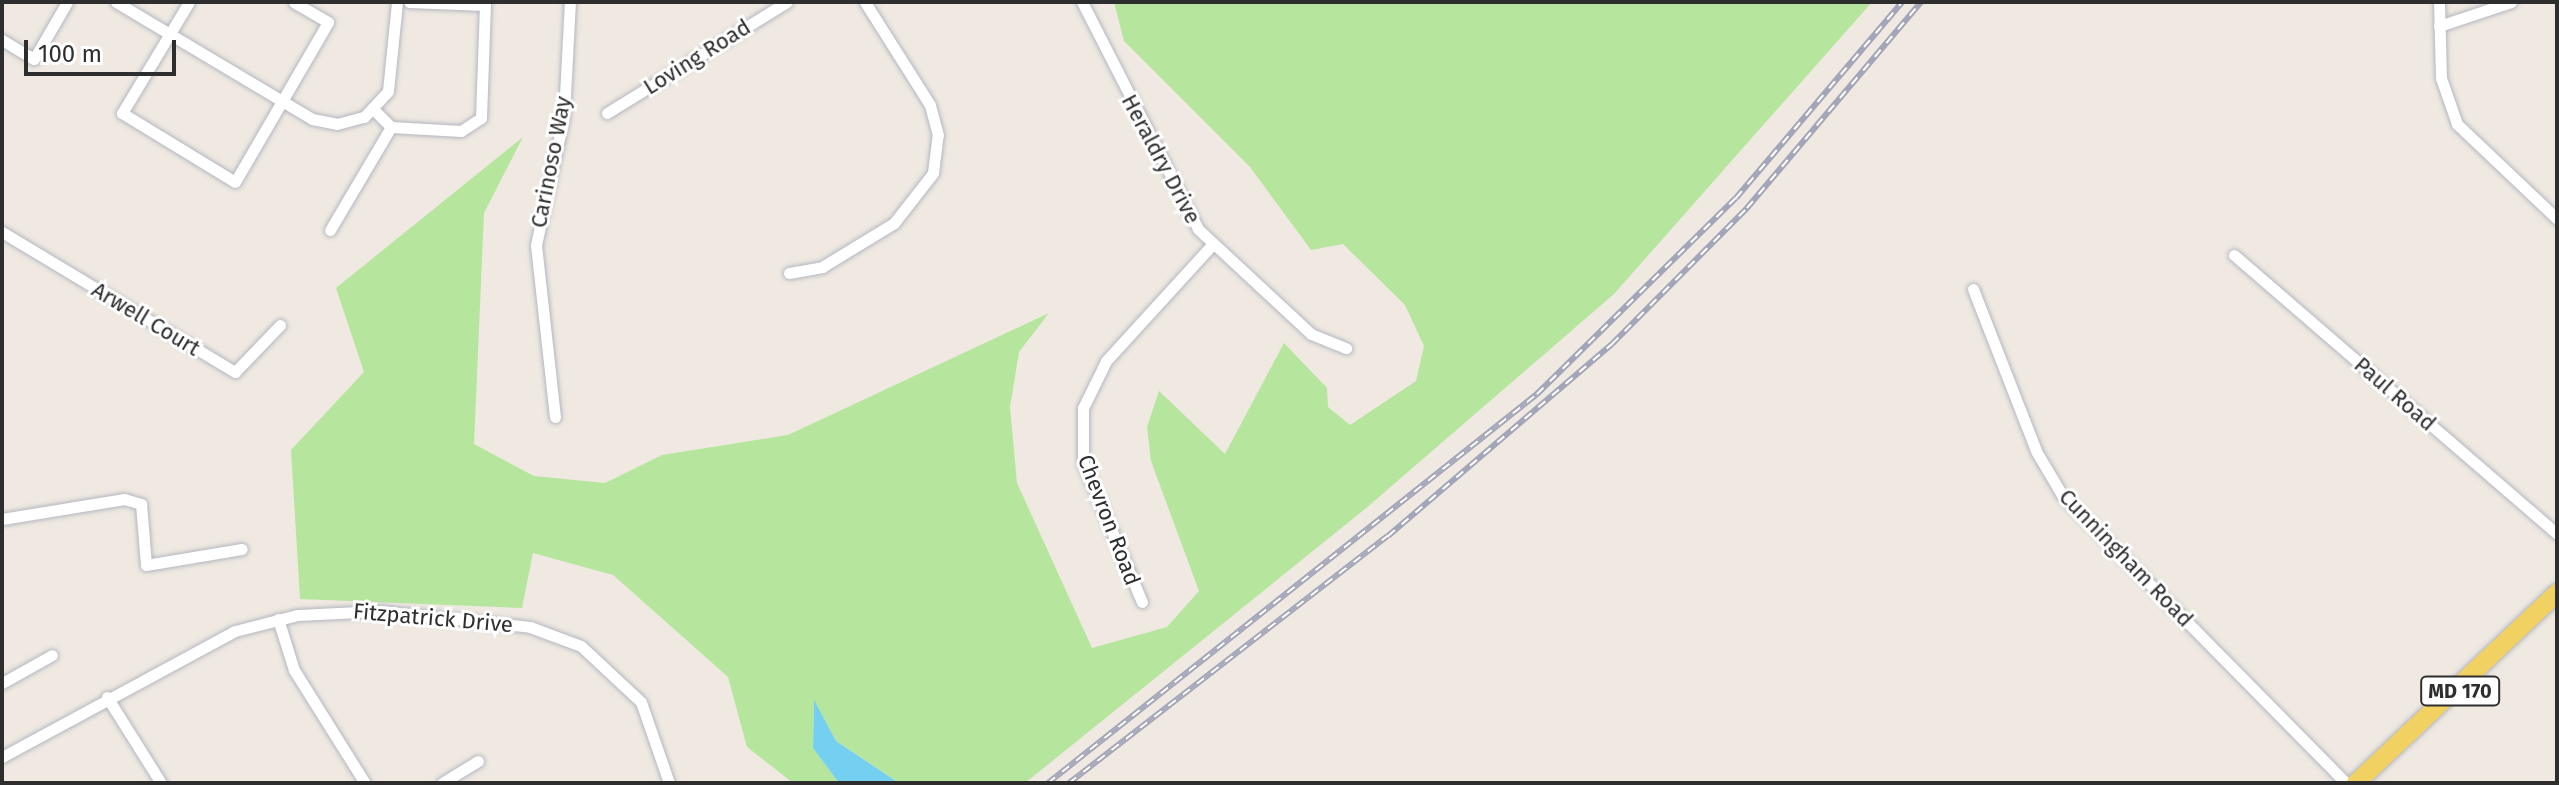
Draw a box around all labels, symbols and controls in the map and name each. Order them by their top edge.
street label: Loving Road [639,14,755,100]
scale bar [28,24,180,74]
text: 100 m [38,40,102,68]
street label: Heraldry Drive [1116,90,1206,228]
street label: Carinoso Way [525,94,577,230]
street label: Arwell Court [87,276,205,362]
street label: Paul Road [2349,351,2441,437]
street label: Chevron Road [1072,451,1146,589]
street label: Cunningham Road [2054,484,2198,632]
street label: Fitzpatrick Drive [352,598,514,638]
road number: MD 170 [2420,675,2500,707]

